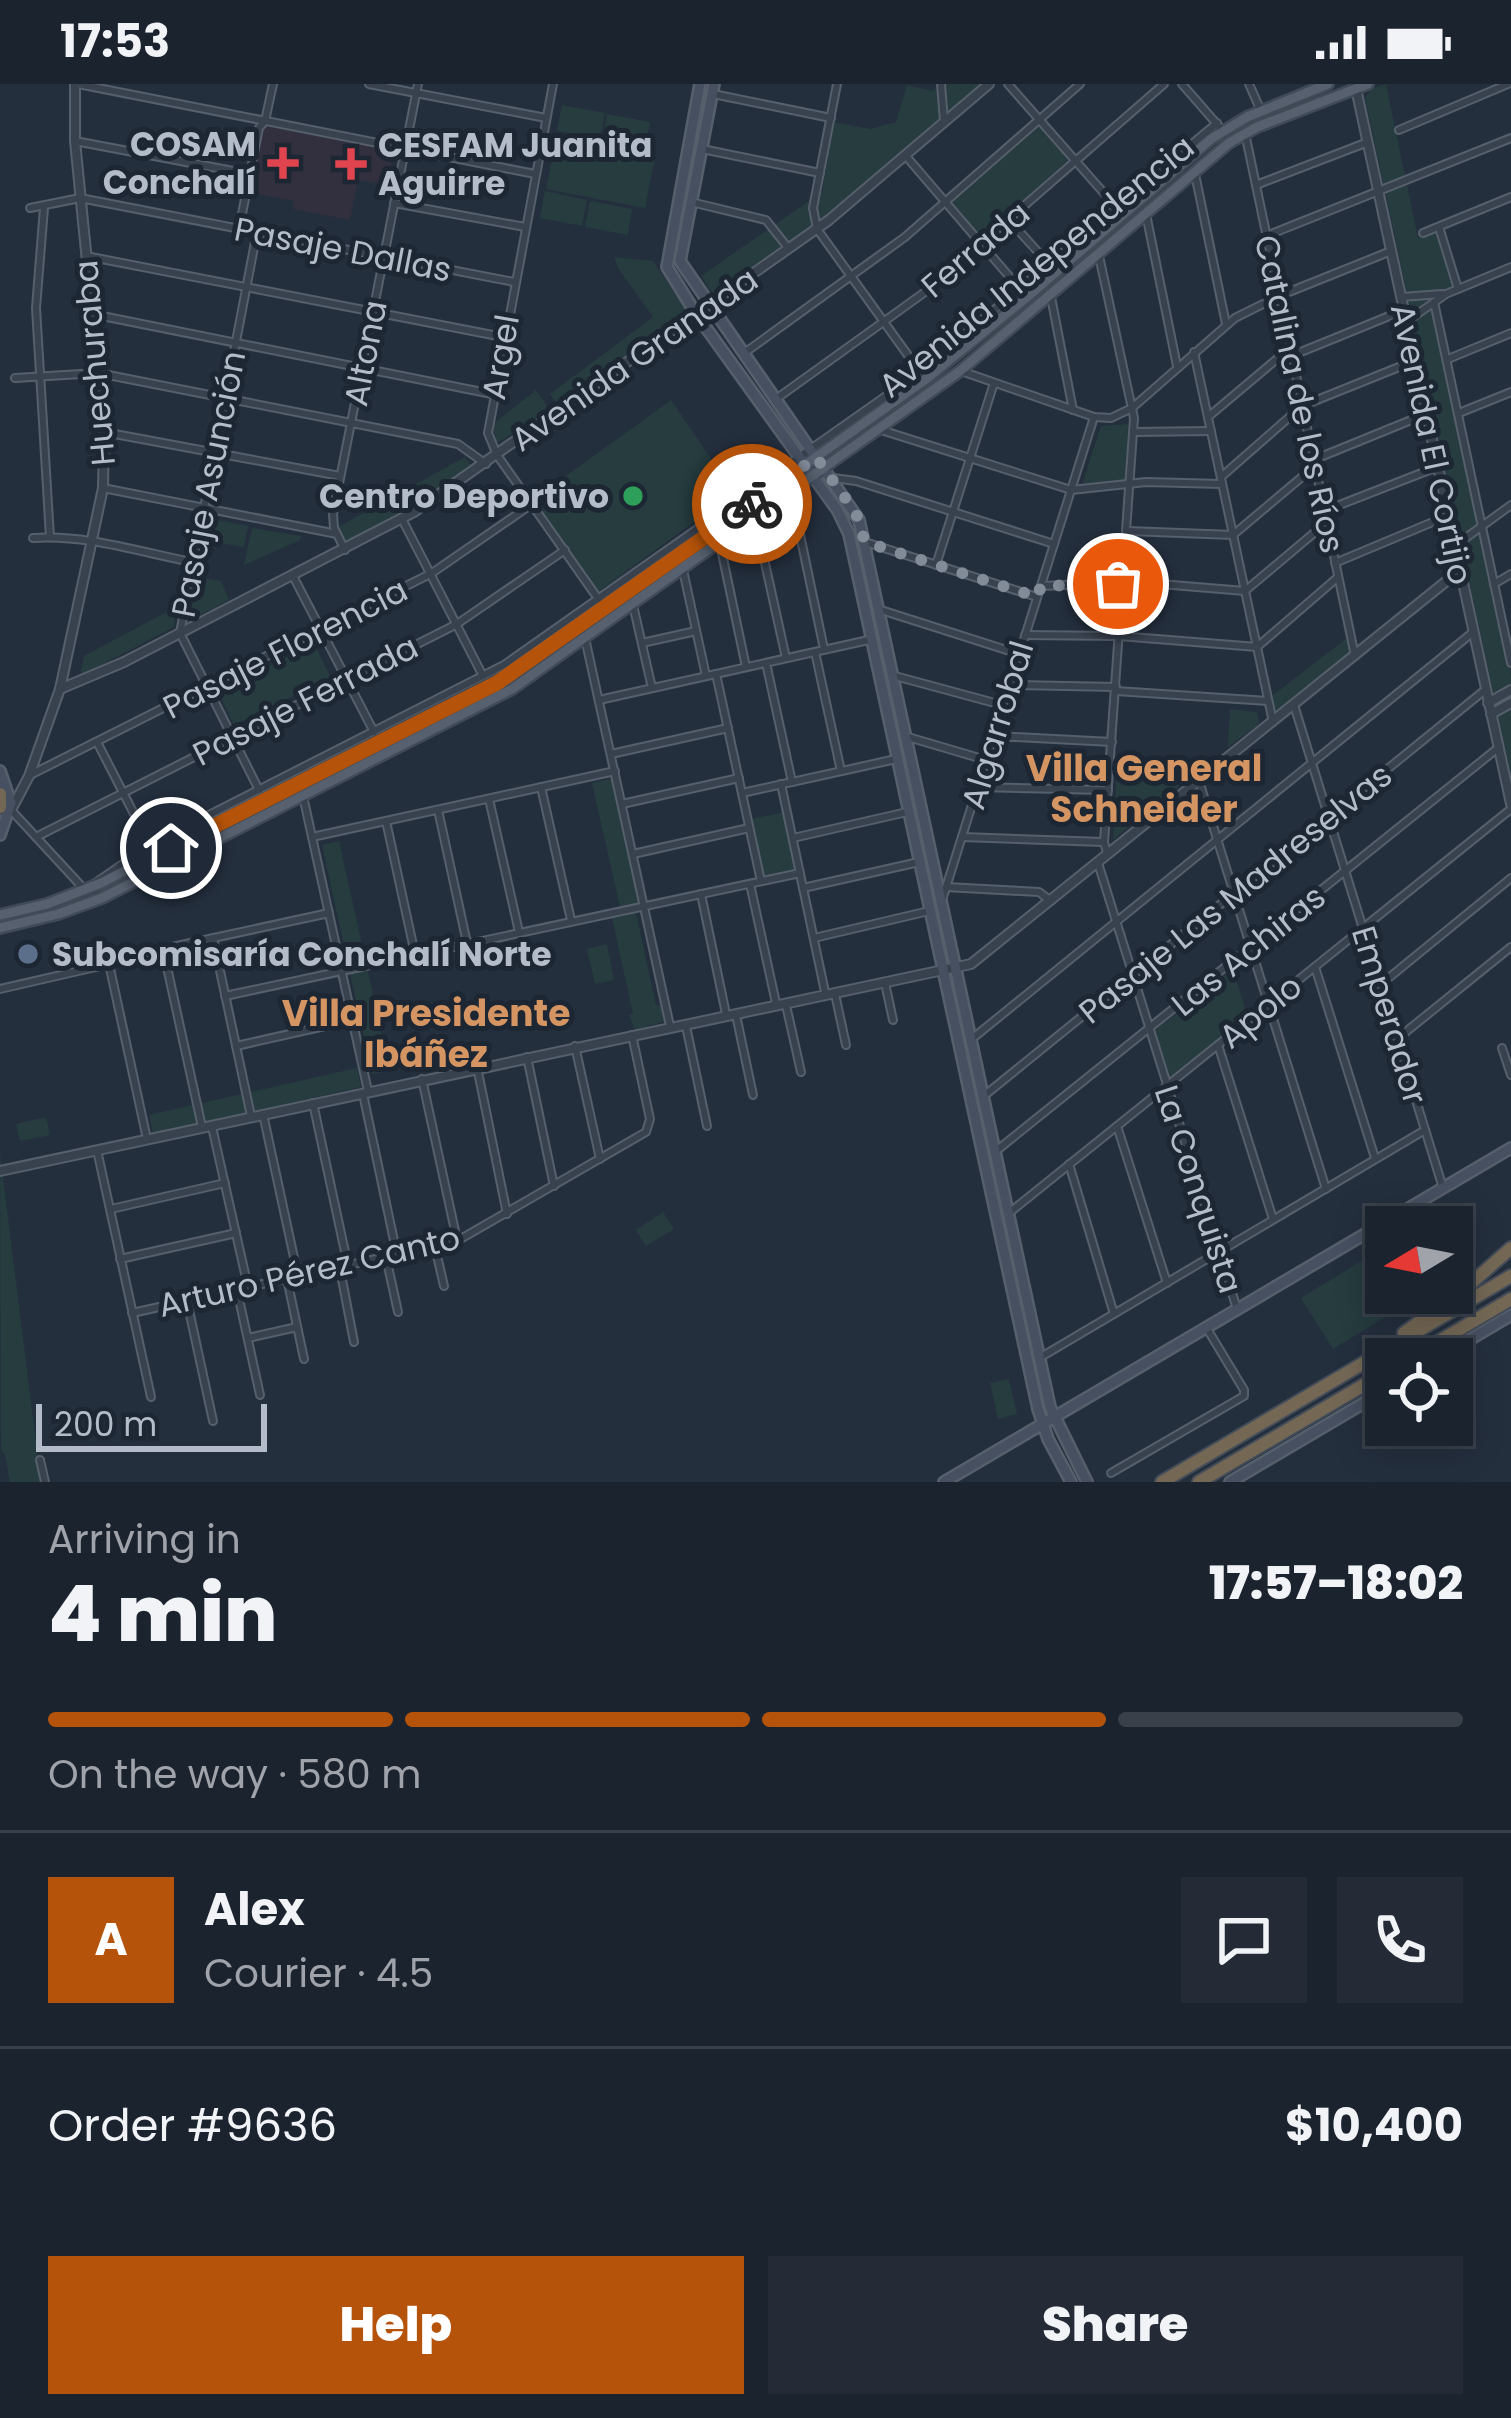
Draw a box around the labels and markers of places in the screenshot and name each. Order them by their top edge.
place label: COSAM Conchalí [103,121,256,206]
place label: CESFAM Juanita Aguirre [378,122,652,207]
marker: COSAM Conchalí [267,147,299,179]
marker: CESFAM Juanita Aguirre [335,148,367,180]
place label: Centro Deportivo [319,473,609,520]
marker: Centro Deportivo [620,483,646,509]
pin [1067,533,1169,635]
pin [120,797,222,899]
place label: Subcomisaría Conchalí Norte [52,931,552,978]
marker: Subcomisaría Conchalí Norte [15,941,41,967]

